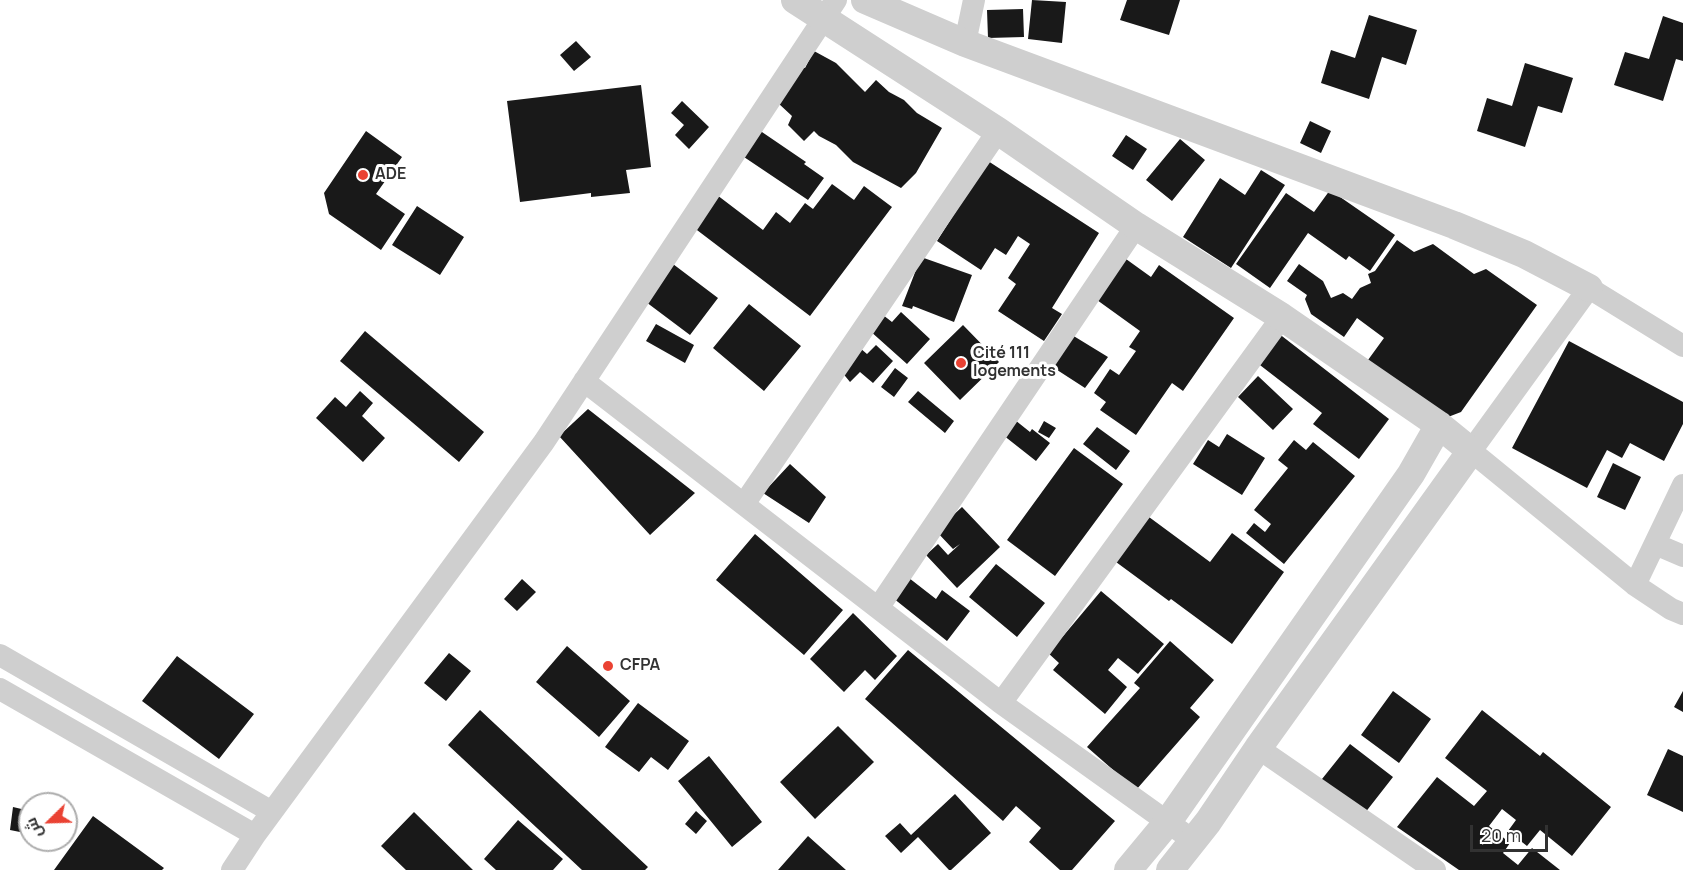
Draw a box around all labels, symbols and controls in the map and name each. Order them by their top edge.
place label: ADE [375,165,406,185]
marker: ADE [356,168,370,182]
place label: Cité 111 logements [973,344,1056,382]
marker: Cité 111 logements [954,356,968,370]
place label: CFPA [620,656,660,676]
marker: CFPA [601,659,615,673]
north arrow [18,792,78,852]
scale bar [1473,813,1551,851]
text: ش [19,815,47,842]
text: 20 m [1481,823,1521,847]

